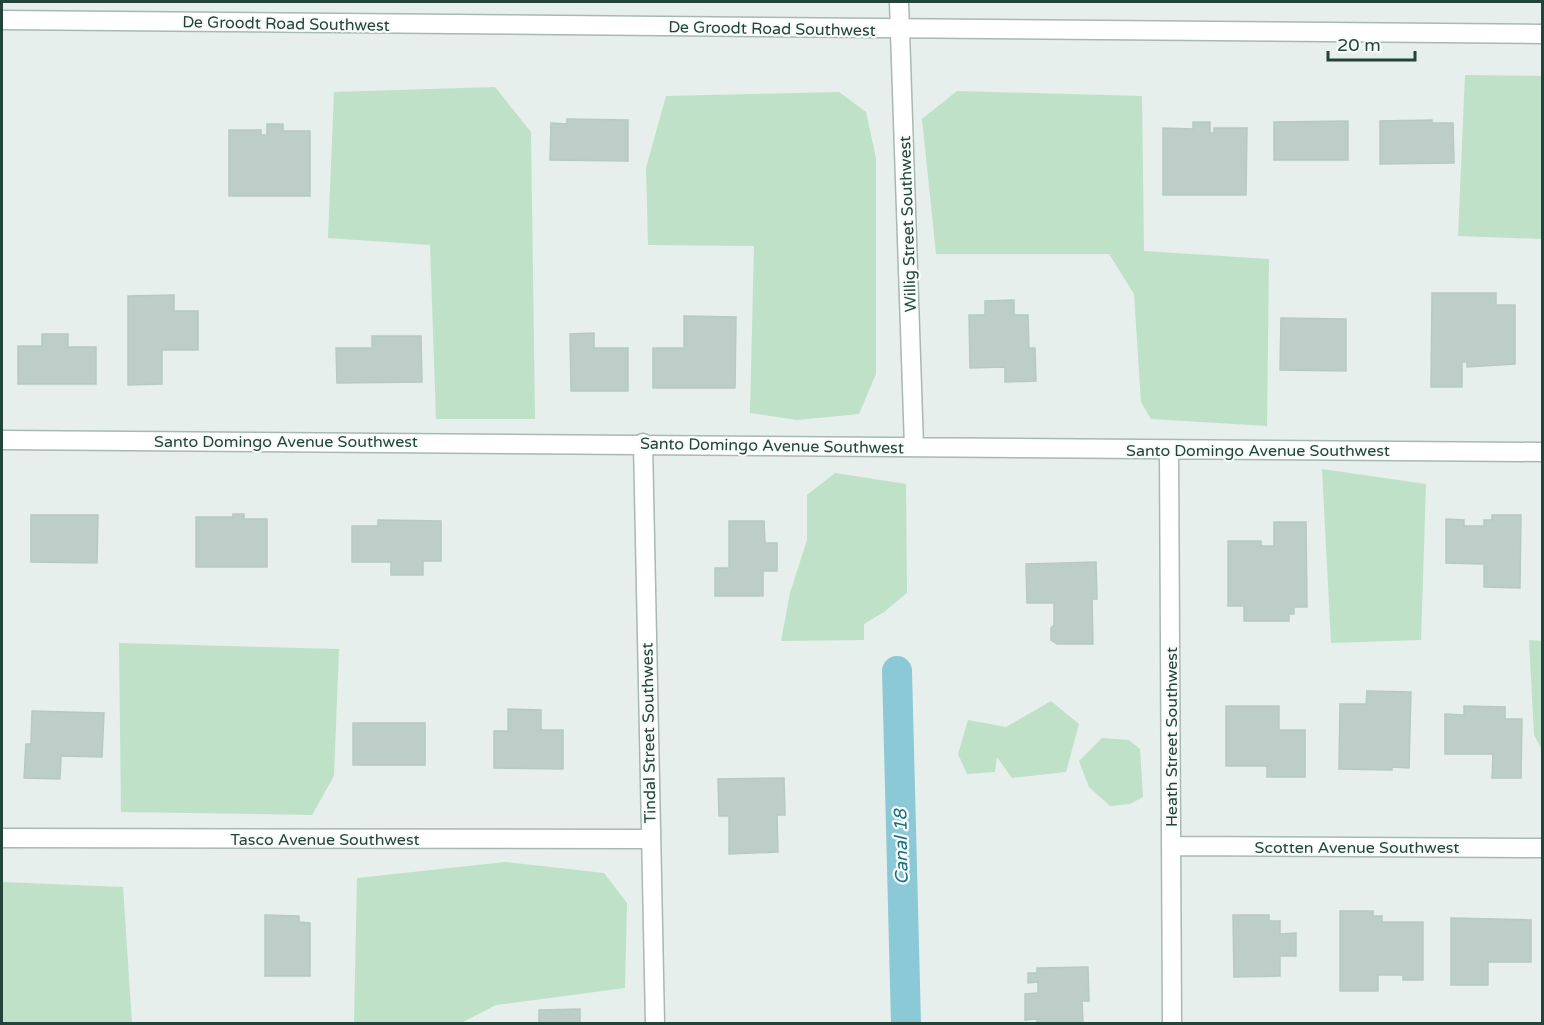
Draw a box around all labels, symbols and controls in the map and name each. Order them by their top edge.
street label: De Groodt Road Southwest [182,12,390,36]
street label: De Groodt Road Southwest [668,17,876,41]
scale bar [1328,24,1415,62]
text: 20 m [1337,34,1381,56]
street label: Willig Street Southwest [895,135,921,313]
street label: Santo Domingo Avenue Southwest [154,432,418,452]
street label: Santo Domingo Avenue Southwest [640,434,904,458]
street label: Santo Domingo Avenue Southwest [1126,441,1390,461]
street label: Tindal Street Southwest [637,642,661,824]
street label: Heath Street Southwest [1162,647,1182,827]
water label: Canal 18 [889,807,913,885]
street label: Tasco Avenue Southwest [230,830,420,850]
street label: Scotten Avenue Southwest [1255,838,1459,858]

